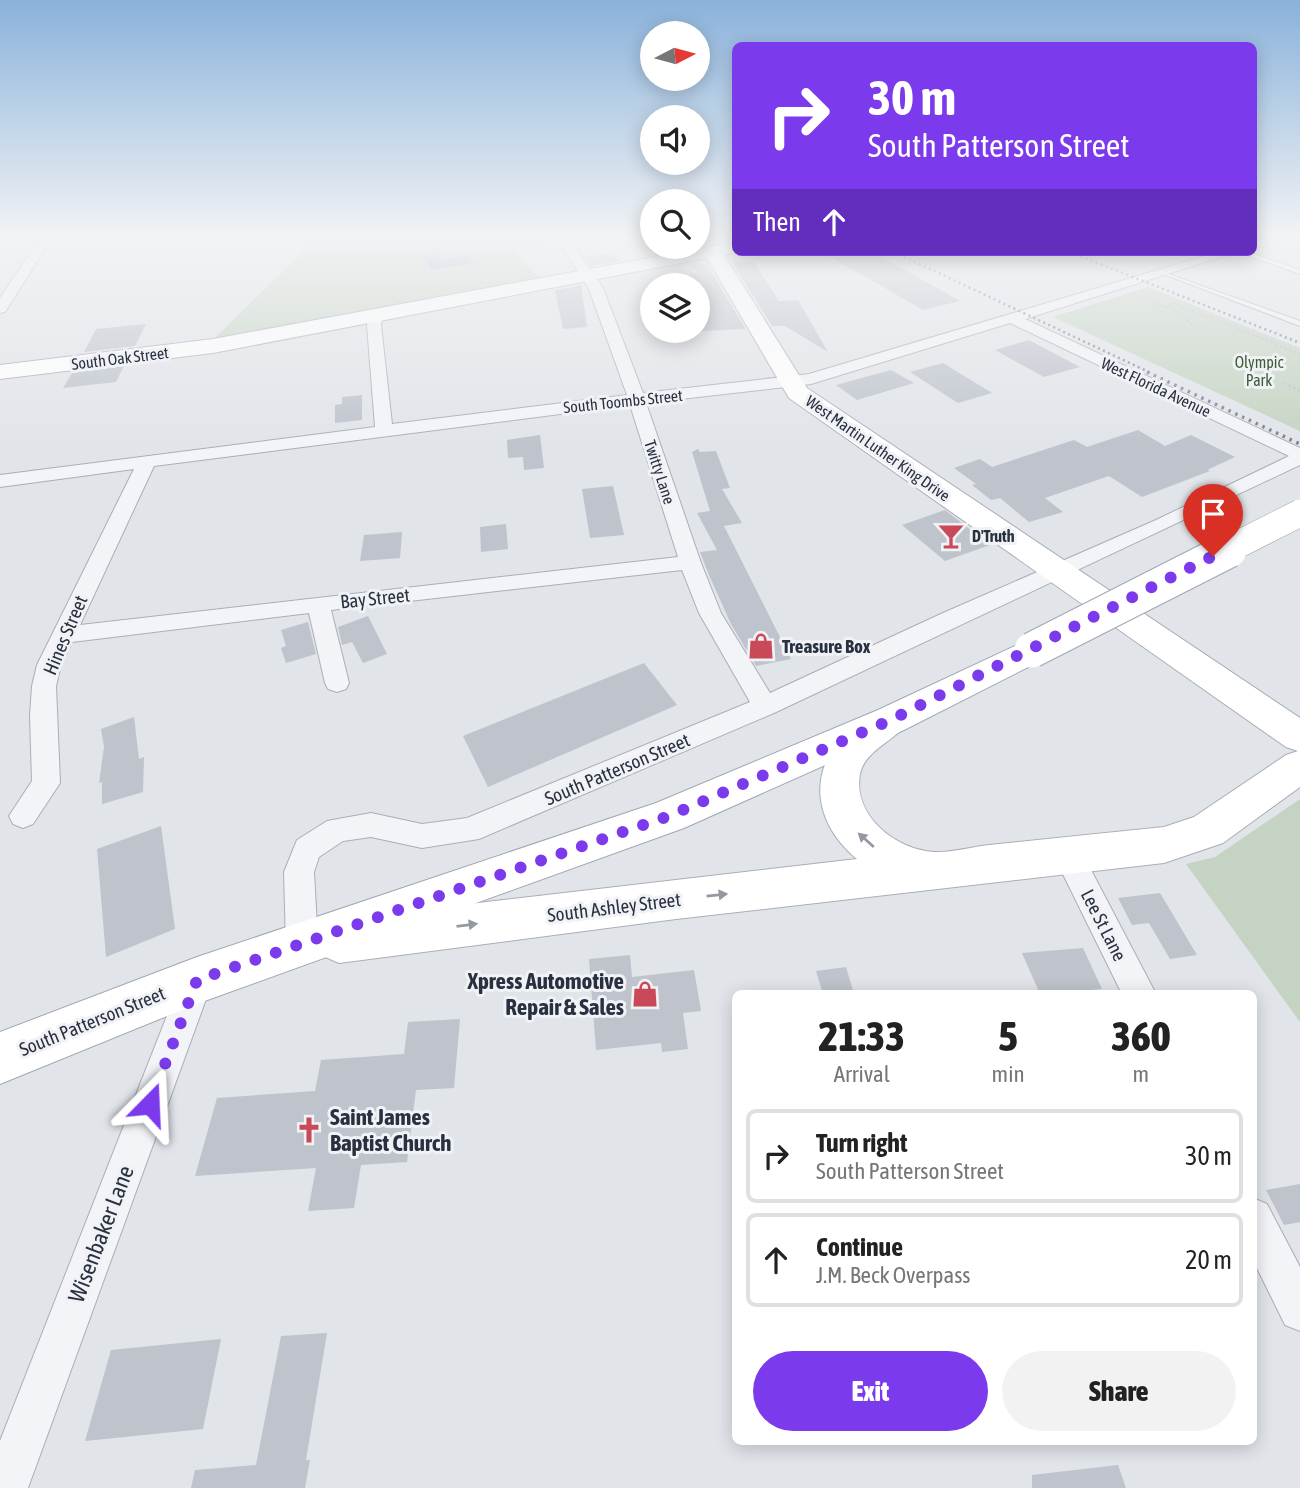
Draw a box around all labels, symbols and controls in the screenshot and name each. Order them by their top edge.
north arrow [640,21,710,91]
map controls [640,21,710,343]
text: 30 m [868,69,956,125]
icon: right [753,70,844,161]
button: sound [640,105,710,175]
text: South Patterson Street [868,127,1130,164]
button: search [640,189,710,259]
icon: ahead [815,203,853,241]
text: Then [753,207,801,237]
button: layers [640,273,710,343]
street label: South Oak Street [70,343,170,373]
park label: Olympic Park [1235,353,1283,389]
street label: West Florida Avenue [1098,354,1214,420]
street label: South Toombs Street [563,386,684,416]
street label: West Martin Luther King Drive [802,391,953,505]
street label: Twitty Lane [640,438,679,507]
pin [1183,484,1243,556]
icon: arrive [1194,495,1232,533]
bar icon: D'Truth [936,521,966,551]
place label: D'Truth [972,527,1015,545]
street label: Bay Street [339,583,411,613]
street label: Hines Street [38,592,92,678]
shop icon: Treasure Box [746,631,776,661]
place label: Treasure Box [782,635,871,657]
street label: South Patterson Street [541,729,693,809]
one-way arrow [857,833,874,848]
street label: Lee St Lane [1077,886,1131,964]
street label: South Ashley Street [546,888,682,926]
one-way arrow [706,889,728,900]
one-way arrow [456,919,478,930]
place label: Xpress Automotive Repair & Sales [467,968,624,1020]
shop icon: Xpress Automotive Repair & Sales [630,979,660,1009]
street label: South Patterson Street [16,982,168,1060]
text: 21:33 [819,1012,905,1060]
text: 5 [998,1012,1018,1060]
text: 360 [1111,1012,1170,1060]
text: Arrival [834,1061,890,1087]
text: min [992,1061,1025,1087]
text: m [1133,1061,1149,1087]
position arrow [113,1067,187,1141]
place label: Saint James Baptist Church [330,1104,451,1156]
church icon: Saint James Baptist Church [294,1115,324,1145]
text: Turn right [816,1128,907,1158]
icon: right [757,1137,795,1175]
text: 30 m [1185,1141,1232,1171]
text: South Patterson Street [816,1158,1004,1184]
street label: Wisenbaker Lane [63,1162,139,1306]
text: Continue [816,1232,903,1262]
icon: ahead [757,1241,795,1279]
text: 20 m [1185,1245,1232,1275]
text: J.M. Beck Overpass [816,1262,970,1288]
button: Exit [753,1351,988,1431]
button: Share [1002,1351,1236,1431]

